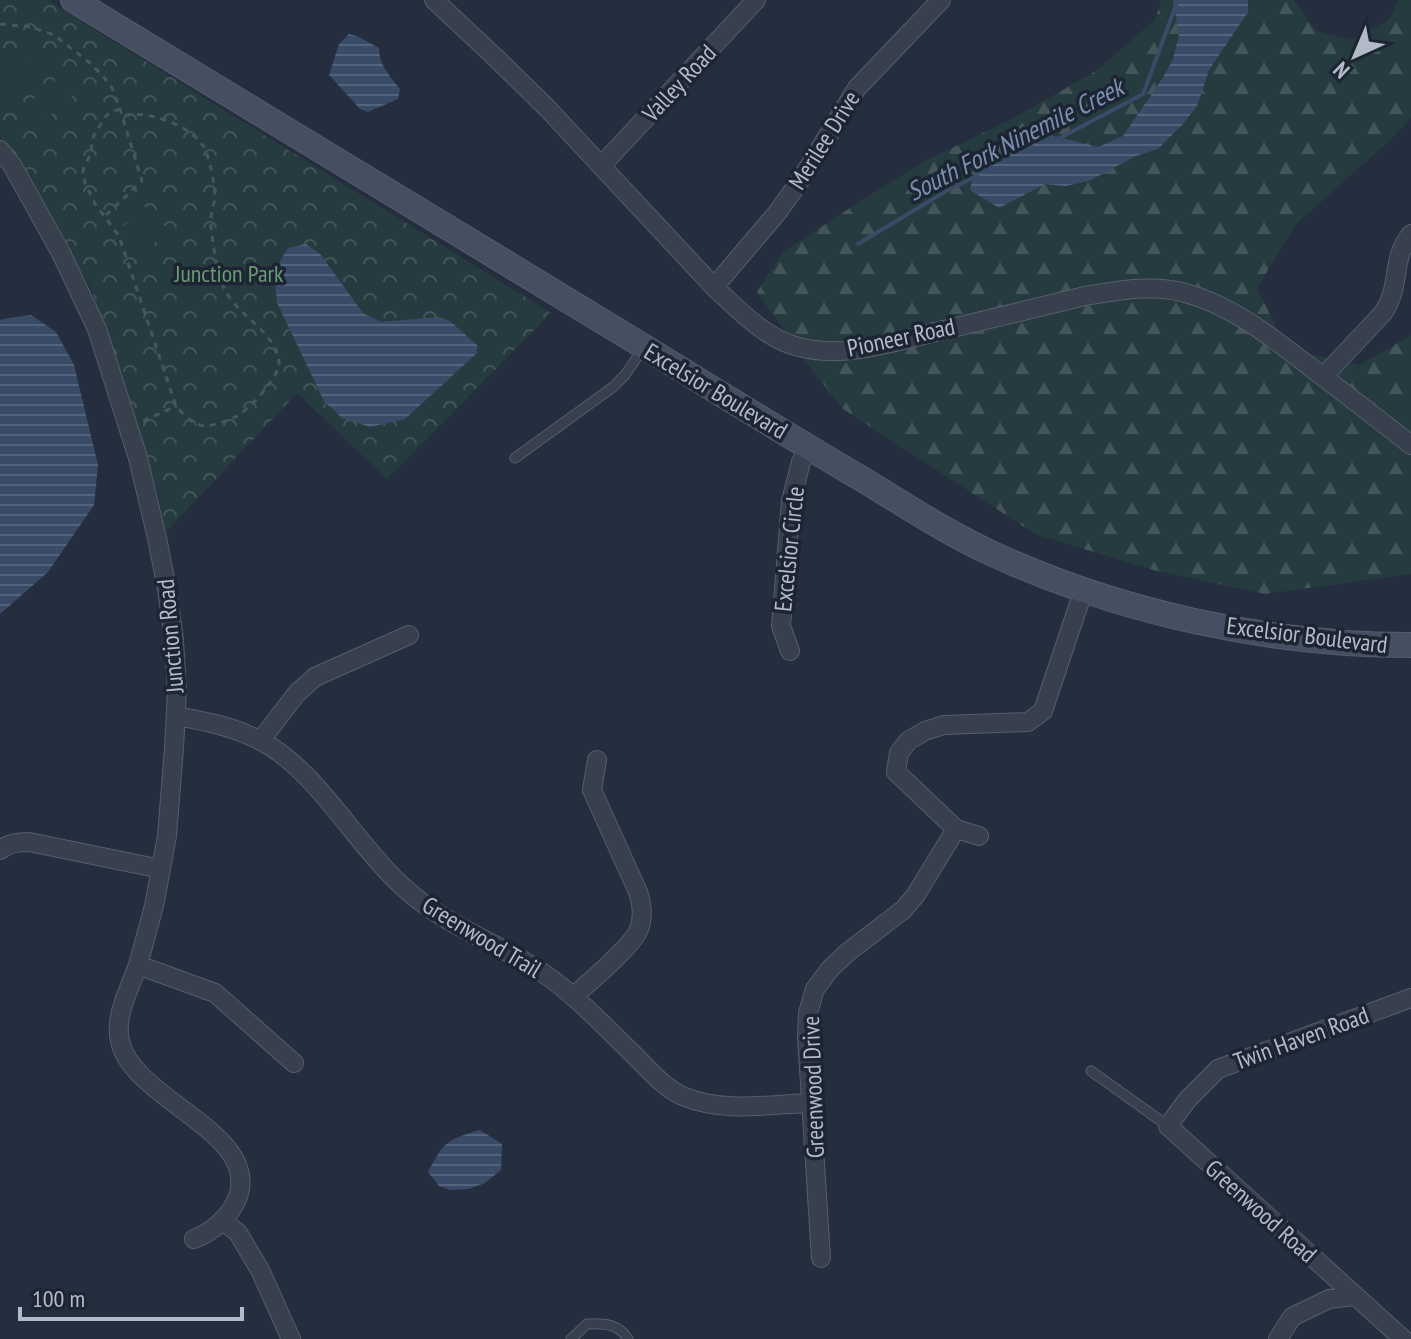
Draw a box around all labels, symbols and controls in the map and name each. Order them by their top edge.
north arrow [1315,16,1395,96]
street label: Valley Road [635,38,723,129]
text: N [1327,56,1355,85]
water label: South Fork Ninemile Creek [901,69,1131,208]
street label: Merilee Drive [781,85,867,195]
park label: Junction Park [174,258,284,289]
street label: Pioneer Road [844,310,958,364]
street label: Excelsior Boulevard [639,336,793,446]
street label: Excelsior Circle [767,485,811,613]
street label: Junction Road [150,578,190,695]
street label: Excelsior Boulevard [1225,610,1389,660]
street label: Greenwood Trail [417,889,548,985]
street label: Twin Haven Road [1229,999,1373,1077]
street label: Greenwood Drive [795,1015,831,1159]
street label: Greenwood Road [1199,1153,1323,1269]
scale bar [20,1271,242,1321]
text: 100 m [32,1283,85,1314]

